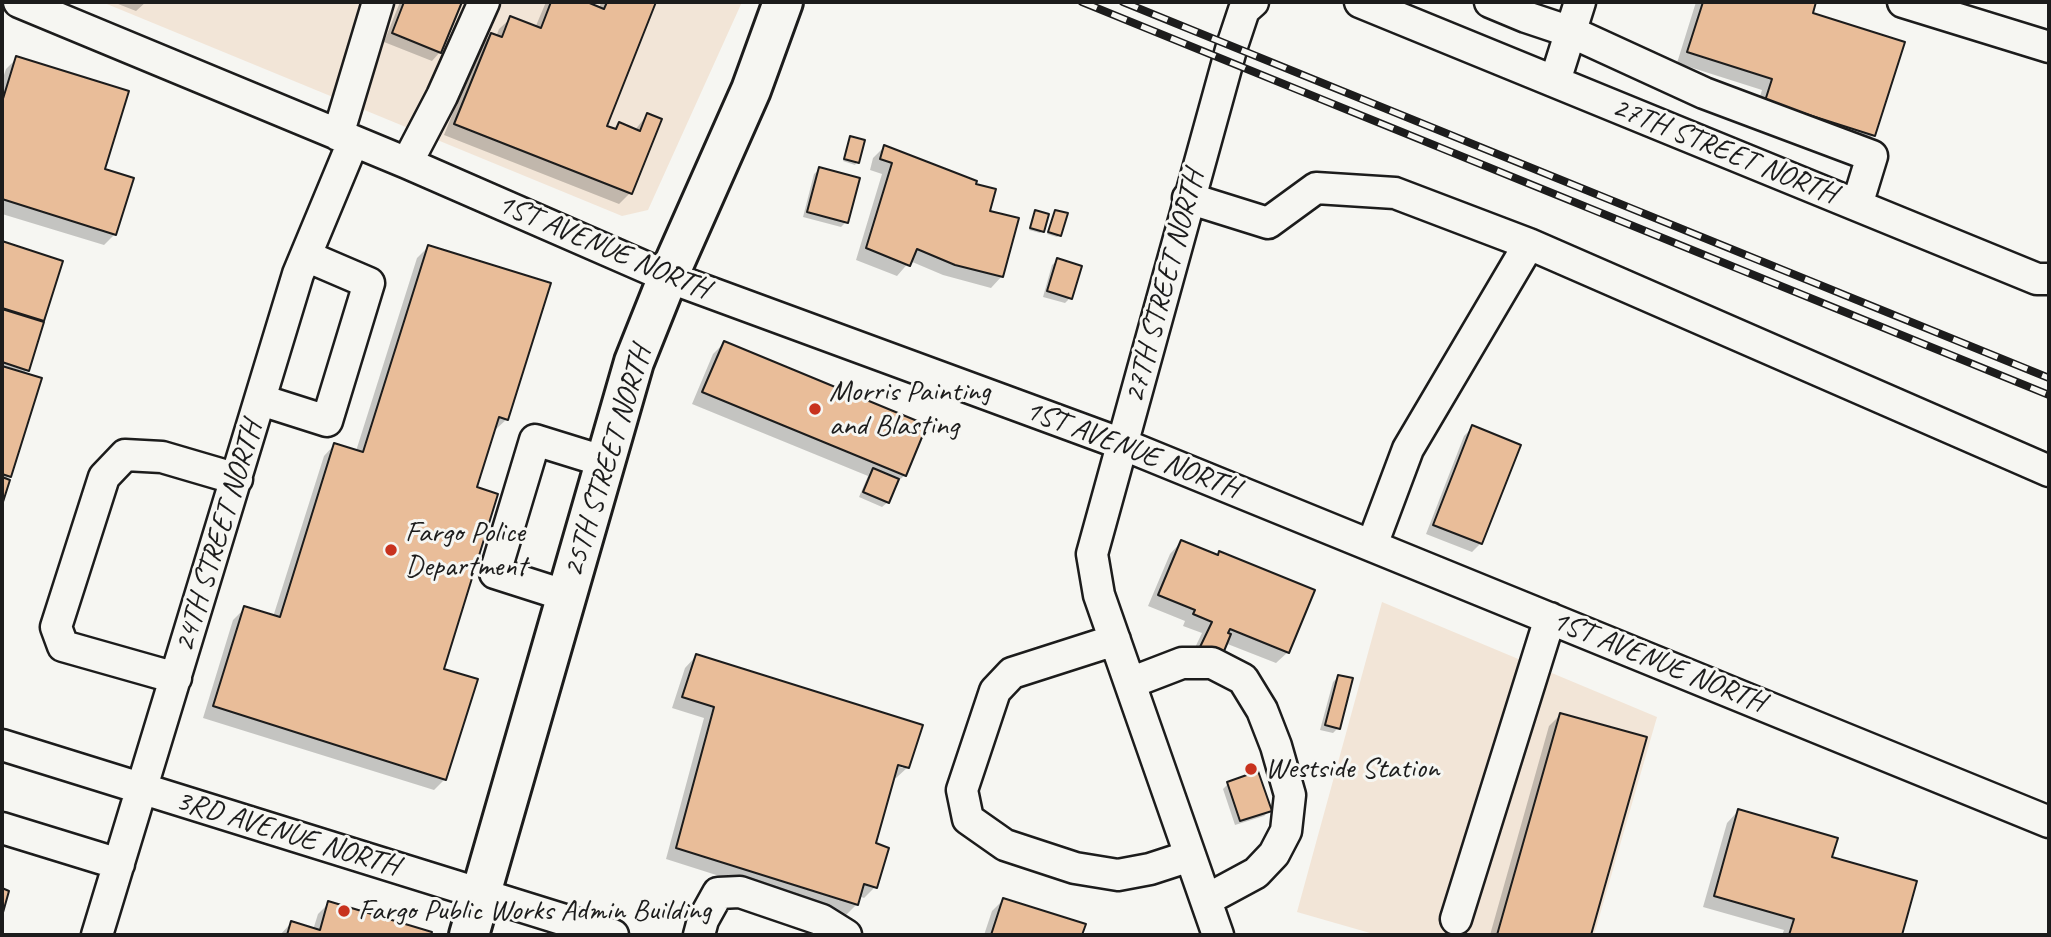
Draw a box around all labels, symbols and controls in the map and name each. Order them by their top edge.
street label: 27TH STREET NORTH [1607,90,1841,212]
street label: 27TH STREET NORTH [1117,167,1213,407]
street label: 1ST AVENUE NORTH [492,186,714,308]
street label: 25TH STREET NORTH [556,343,660,581]
place label: Morris Painting and Blasting [829,374,991,444]
street label: 1ST AVENUE NORTH [1020,393,1244,507]
marker: Morris Painting and Blasting [807,401,823,417]
street label: 24TH STREET NORTH [167,418,271,656]
place label: Fargo Police Department [405,515,526,586]
marker: Fargo Police Department [383,542,399,558]
street label: 1ST AVENUE NORTH [1546,603,1770,721]
place label: Westside Station [1265,751,1439,787]
marker: Westside Station [1243,761,1259,777]
street label: 3RD AVENUE NORTH [171,783,403,885]
place label: Fargo Public Works Admin Building [358,893,711,929]
marker: Fargo Public Works Admin Building [336,903,352,919]

